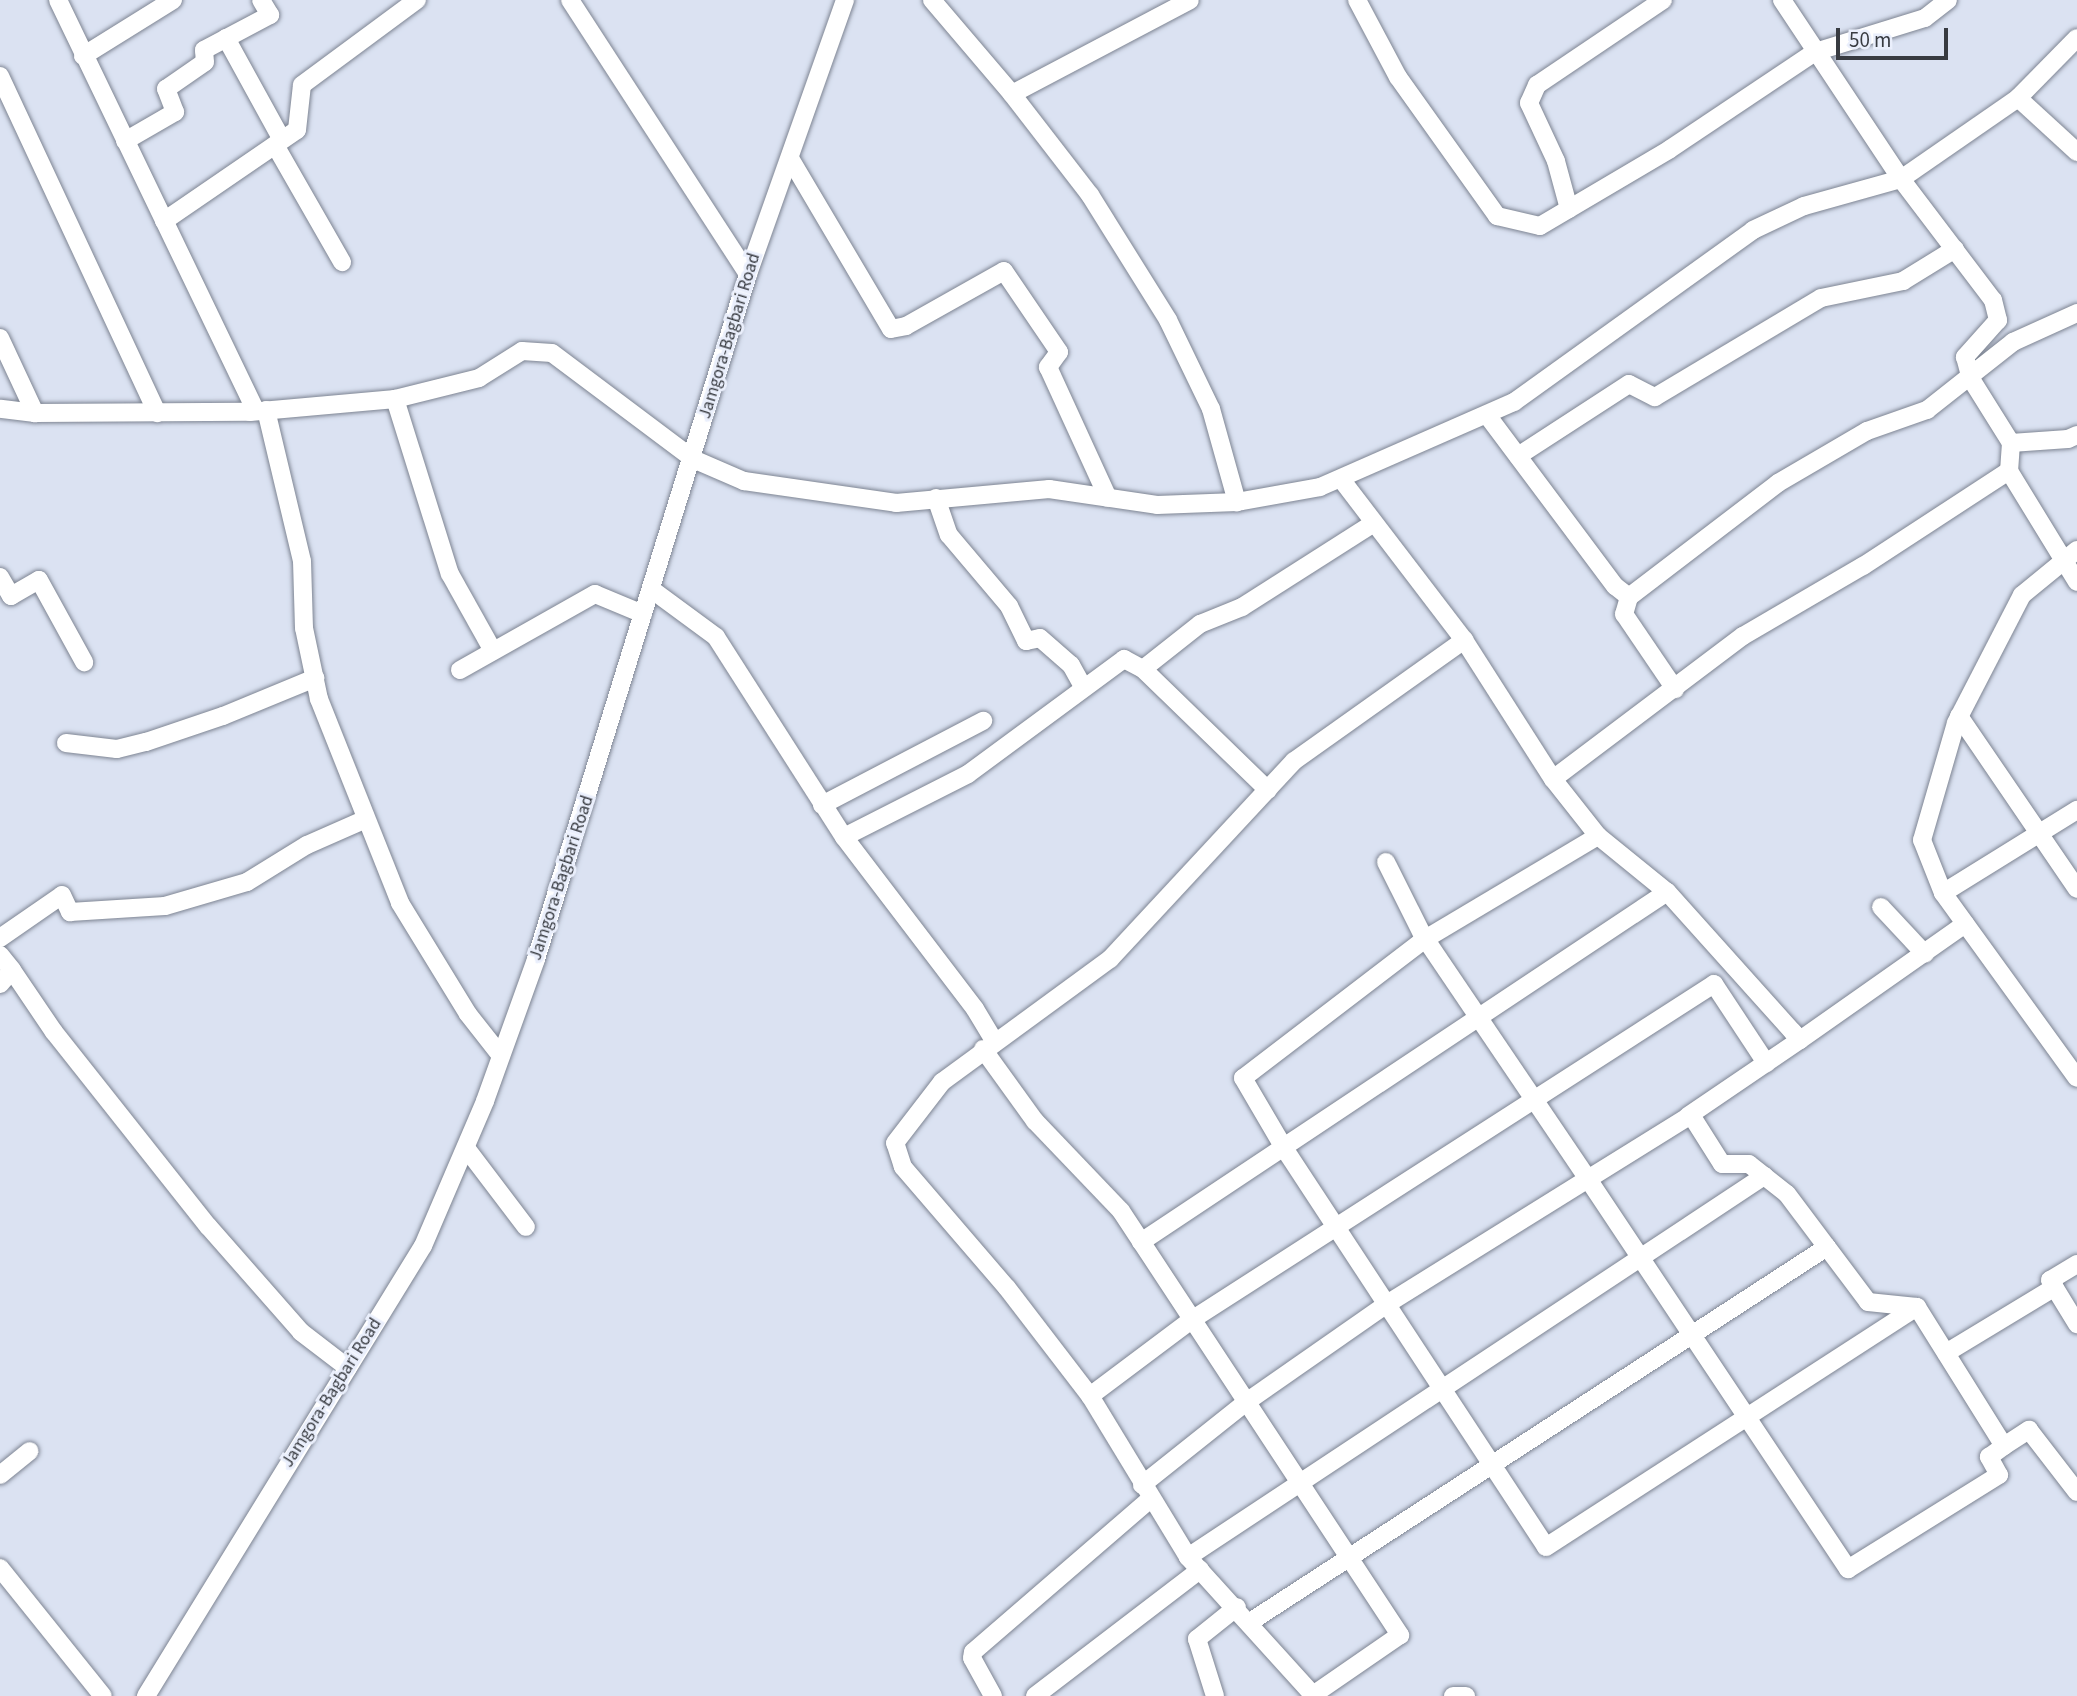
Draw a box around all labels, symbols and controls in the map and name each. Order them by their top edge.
scale bar [1839,14,1951,58]
text: 50 m [1849,25,1891,55]
street label: Jamgora-Bagbari Road [695,251,765,421]
street label: Jamgora-Bagbari Road [525,793,599,963]
street label: Jamgora-Bagbari Road [277,1314,387,1472]

